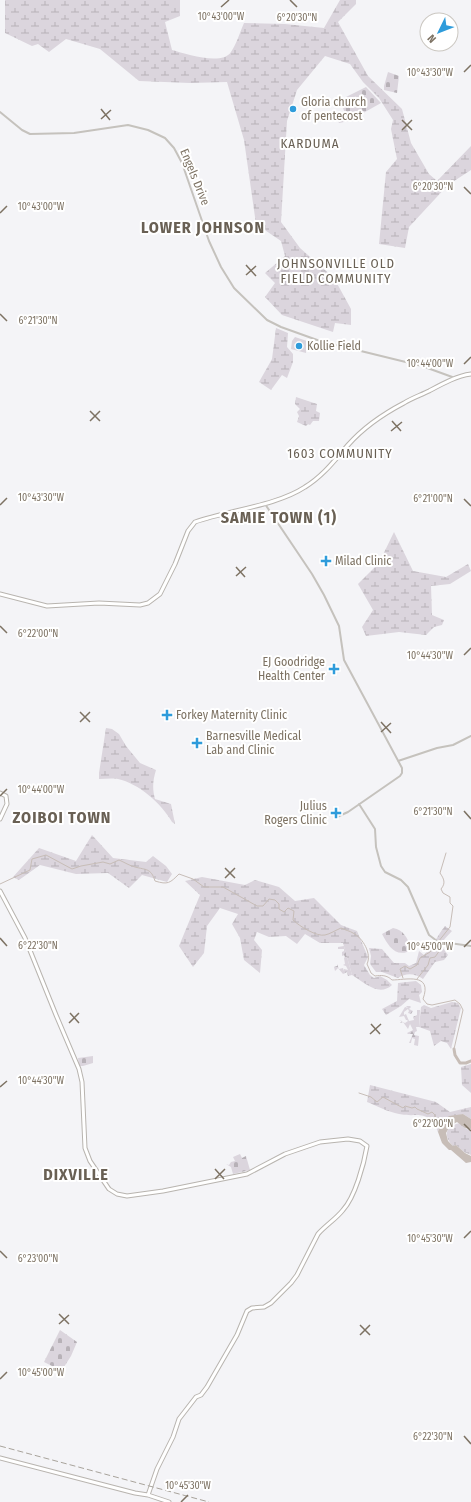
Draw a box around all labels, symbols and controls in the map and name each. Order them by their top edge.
text: 10°43'00"W [198,11,245,23]
text: 6°20'30"N [277,12,317,24]
north arrow [419,12,459,52]
text: N [425,32,439,45]
text: 10°43'30"W [407,67,453,79]
place label: Gloria church of pentecost [301,95,366,123]
marker: Gloria church of pentecost [288,104,298,114]
district label: KARDUMA [280,136,340,151]
street label: Engels Drive [177,147,213,207]
text: 6°20'30"N [413,181,453,193]
text: 10°43'00"W [18,201,65,213]
district label: LOWER JOHNSON [141,218,265,237]
district label: JOHNSONVILLE OLD FIELD COMMUNITY [277,256,395,286]
text: 6°21'30"N [18,315,58,327]
place label: Kollie Field [307,339,361,353]
marker: Kollie Field [294,341,304,351]
text: 10°44'00"W [407,358,454,370]
district label: 1603 COMMUNITY [287,446,393,461]
text: 10°43'30"W [18,492,64,504]
text: 6°21'00"N [413,493,453,505]
district label: SAMIE TOWN (1) [221,508,337,527]
place label: Milad Clinic [335,554,391,568]
marker: Milad Clinic [320,555,332,567]
text: 6°22'00"N [18,628,58,640]
text: 10°44'30"W [407,650,453,662]
place label: EJ Goodridge Health Center [258,655,326,683]
marker: EJ Goodridge Health Center [328,663,340,675]
place label: Forkey Maternity Clinic [176,708,287,722]
marker: Forkey Maternity Clinic [161,709,173,721]
place label: Barnesville Medical Lab and Clinic [206,729,301,757]
marker: Barnesville Medical Lab and Clinic [191,737,203,749]
text: 10°44'00"W [18,784,65,796]
place label: Julius Rogers Clinic [264,799,327,827]
text: 6°21'30"N [413,806,453,818]
marker: Julius Rogers Clinic [330,807,342,819]
district label: ZOIBOI TOWN [13,808,111,827]
text: 6°22'30"N [18,940,58,952]
text: 10°45'00"W [407,941,454,953]
text: 10°44'30"W [18,1075,64,1087]
text: 6°22'00"N [413,1118,453,1130]
district label: DIXVILLE [43,1165,109,1184]
text: 10°45'30"W [407,1233,453,1245]
text: 6°23'00"N [18,1253,58,1265]
text: 10°45'00"W [18,1367,65,1379]
text: 6°22'30"N [413,1431,453,1443]
text: 10°45'30"W [165,1480,211,1492]

